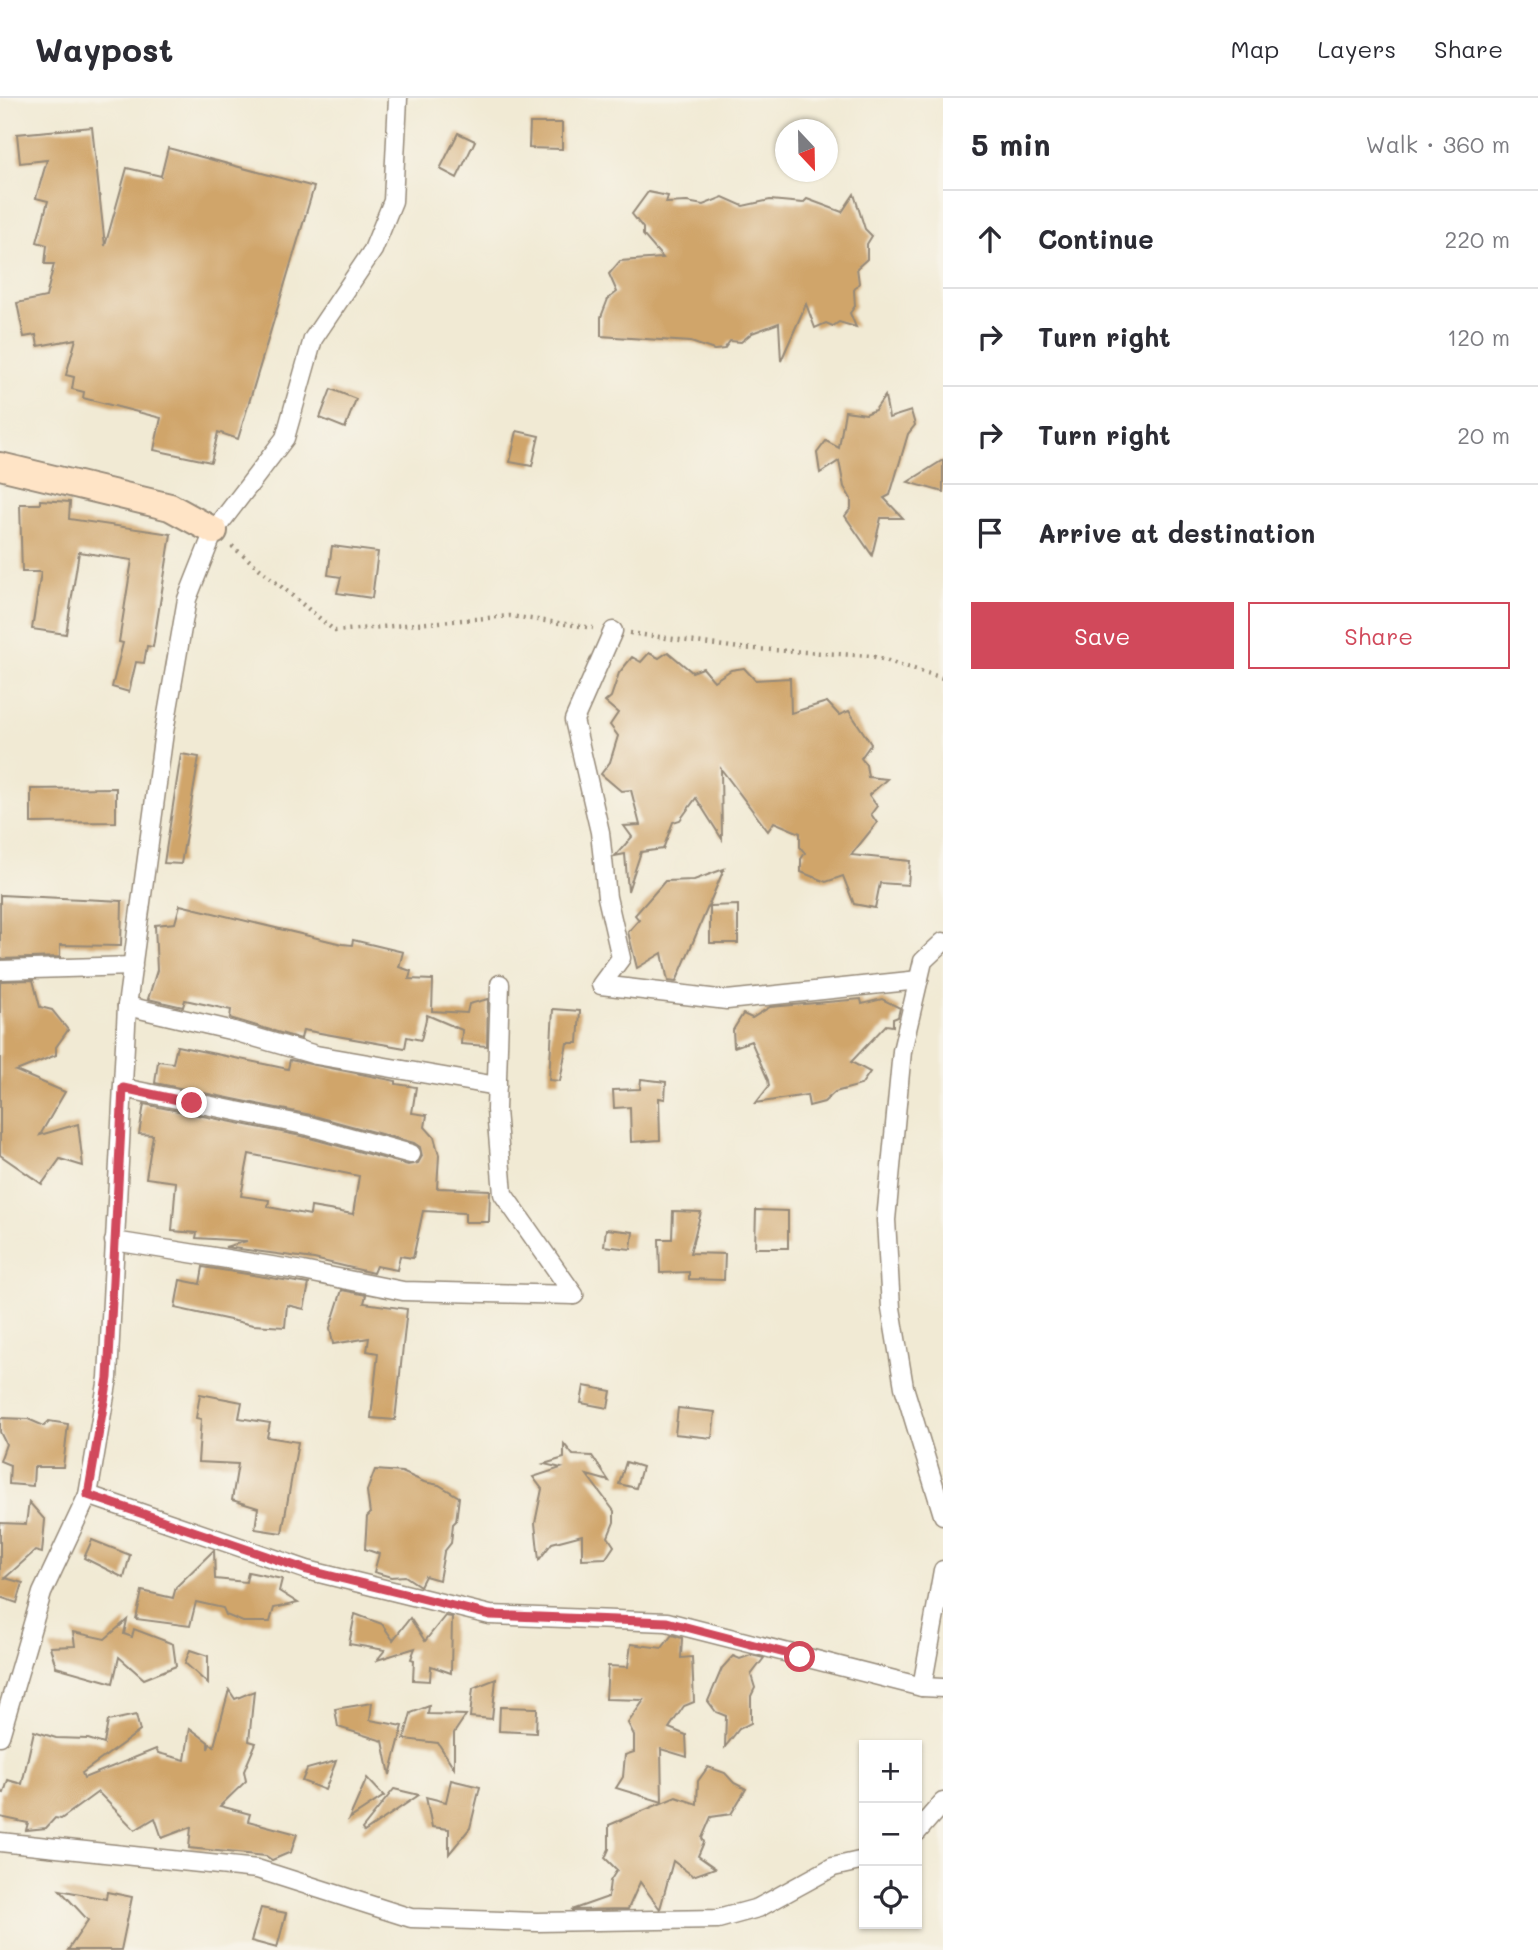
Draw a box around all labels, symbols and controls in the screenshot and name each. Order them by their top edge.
text: Waypost [35,27,173,70]
text: Map [1231,33,1279,64]
text: Layers [1317,33,1396,64]
text: Share [1434,33,1503,64]
north arrow [775,119,838,182]
text: 5 min [971,124,1051,164]
text: Walk · 360 m [1365,129,1510,159]
icon: ahead [971,220,1009,258]
text: Continue [1038,222,1154,256]
text: 220 m [1444,224,1510,254]
icon: right [971,318,1009,356]
text: Turn right [1038,320,1171,354]
text: 120 m [1447,322,1510,352]
icon: right [971,416,1009,454]
text: Turn right [1038,418,1171,452]
text: 20 m [1457,420,1510,450]
icon: arrive [971,514,1009,552]
text: Arrive at destination [1038,516,1315,550]
button: Save [971,602,1234,669]
button: Share [1248,602,1510,669]
route end [176,1087,207,1118]
route start [784,1641,815,1672]
map controls [859,1740,922,1929]
button: + [859,1740,922,1803]
button: − [859,1803,922,1866]
button: locate [859,1866,922,1929]

